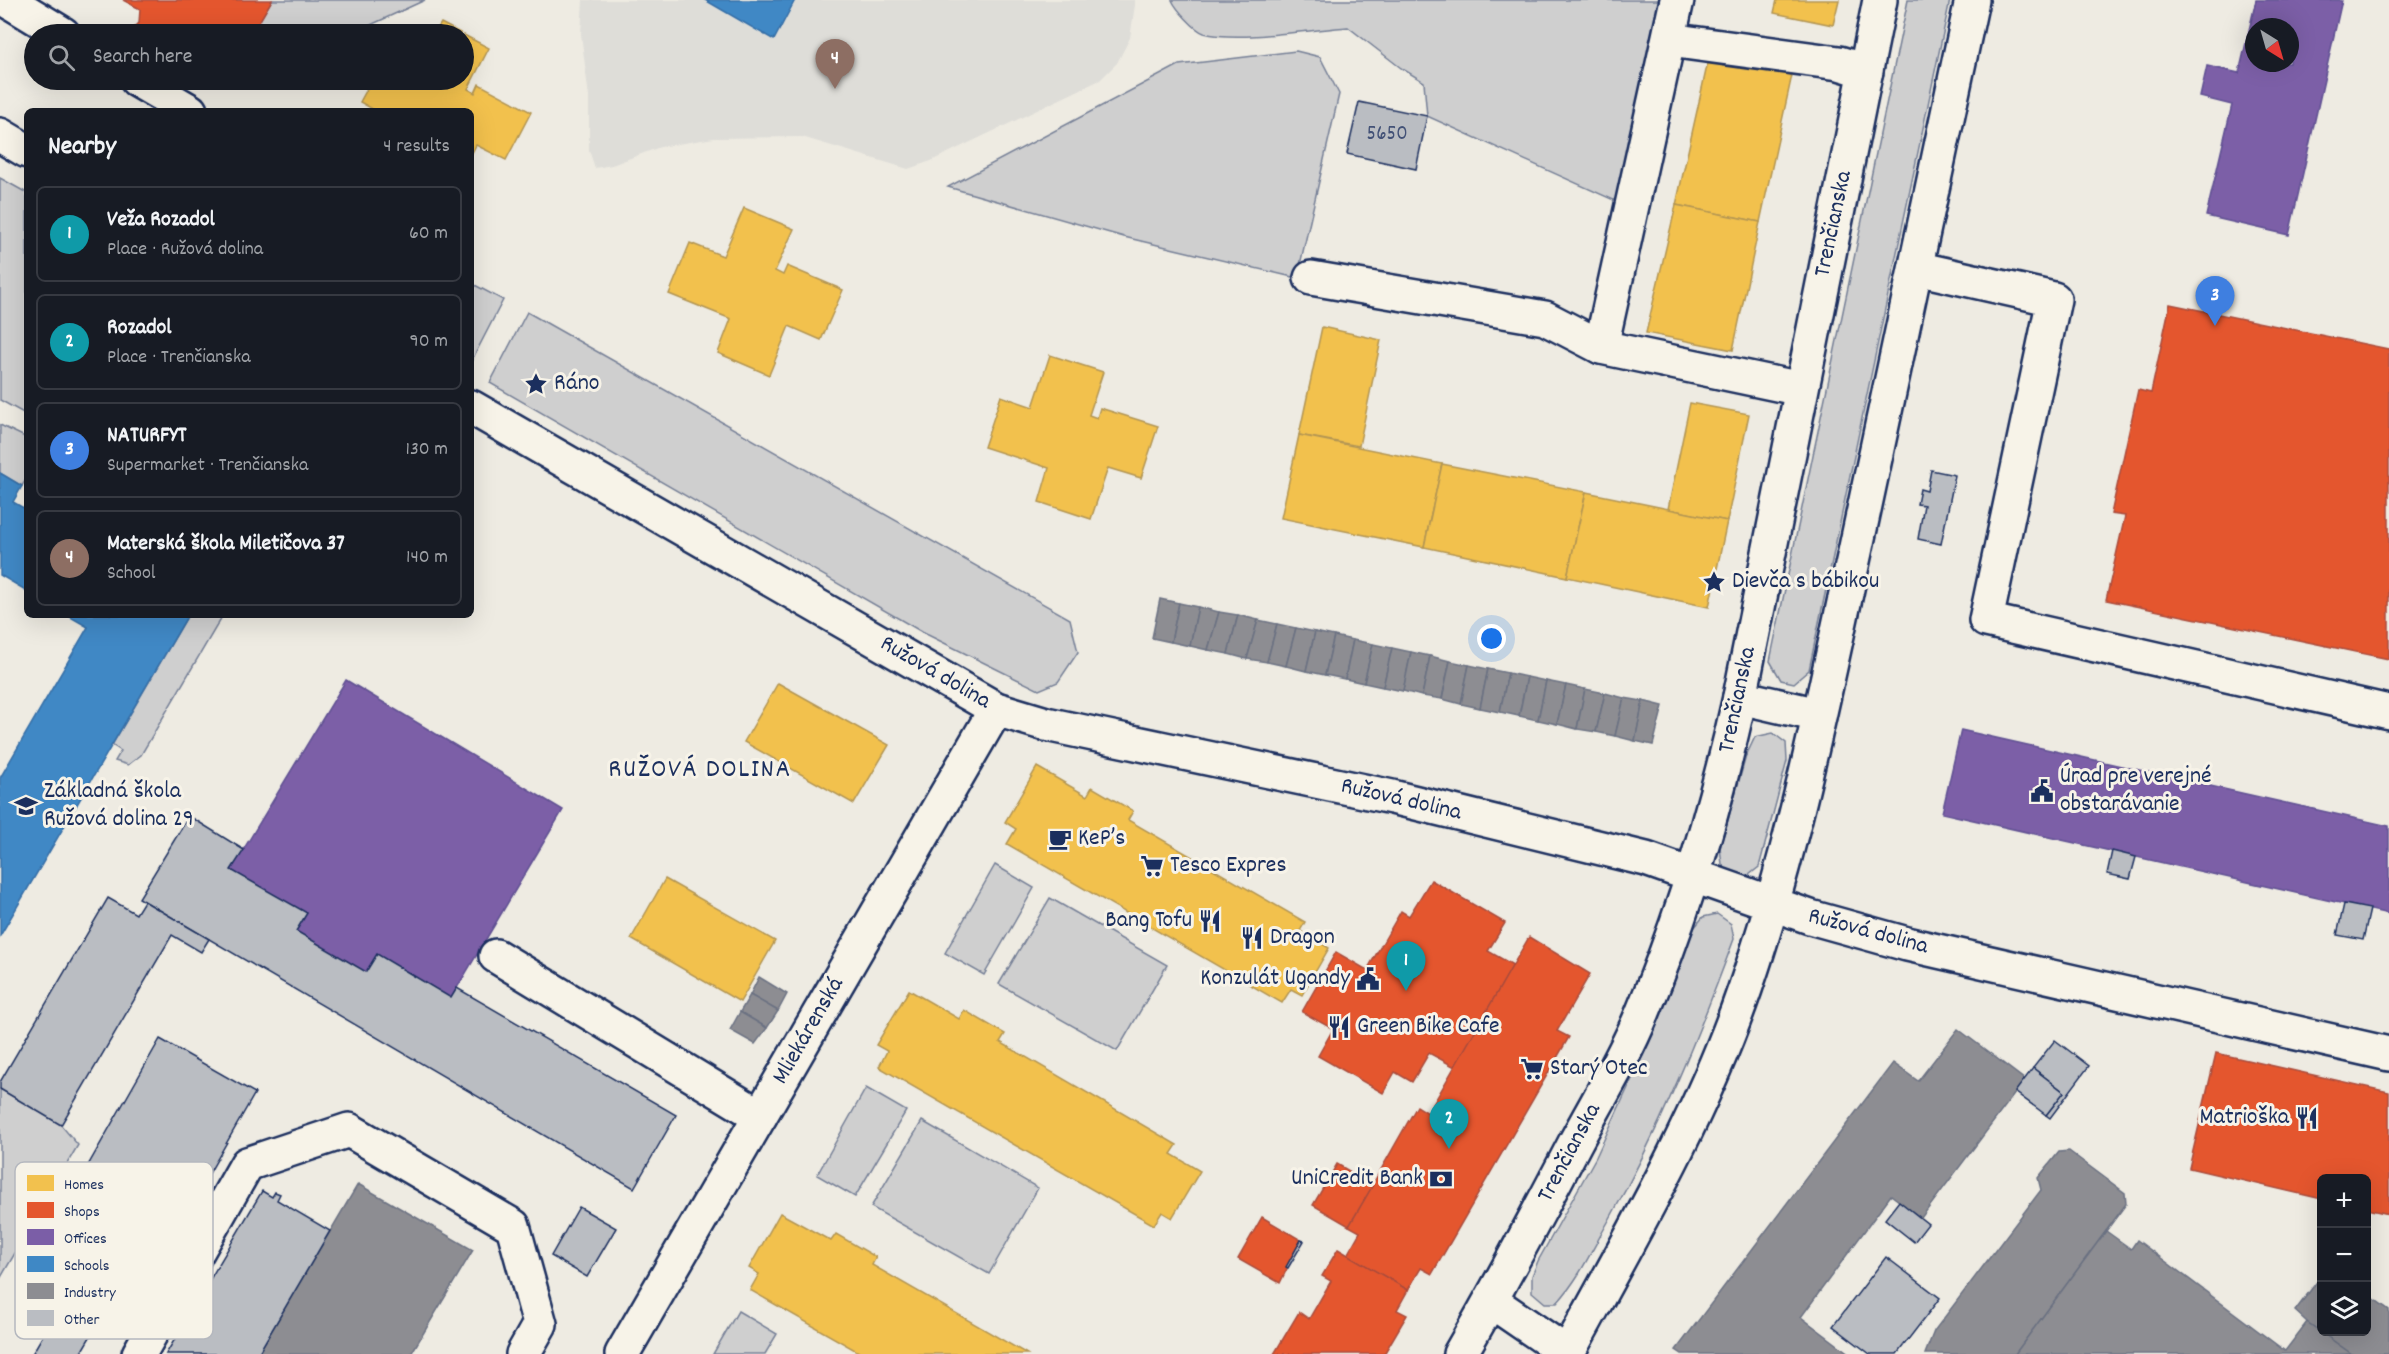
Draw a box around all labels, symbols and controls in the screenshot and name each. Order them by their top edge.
north arrow [2245,18,2299,72]
search box [24,24,474,90]
pin: 4 [816,40,854,89]
icon: search [45,41,78,74]
text: Search here [93,42,192,73]
house number: 5650 [1366,120,1408,150]
text: Nearby [48,129,116,166]
text: 4 results [383,133,450,161]
street label: Trenčianska [1806,167,1862,280]
text: Veža Rozadol [107,205,215,236]
text: 1 [67,220,72,248]
text: 60 m [409,220,448,248]
text: Place · Ružová dolina [107,236,263,264]
pin: 3 [2196,276,2234,326]
text: Rozadol [107,313,172,344]
text: 2 [65,328,74,356]
text: 90 m [410,328,448,356]
text: Place · Trenčianska [107,344,251,372]
place label: Ráno [554,367,599,401]
place icon: Ráno [523,371,549,397]
text: NATURFYT [107,421,187,452]
text: 3 [65,436,74,464]
text: 130 m [406,436,448,464]
text: Supermarket · Trenčianska [107,452,308,480]
text: Materská škola Miletičova 37 [107,529,345,560]
text: 4 [65,544,74,572]
text: 140 m [406,544,448,572]
text: School [107,560,156,588]
place label: Dievča s bábikou [1732,565,1879,599]
place icon: Dievča s bábikou [1701,569,1727,595]
your location [1477,624,1506,653]
street label: Ružová dolina [873,628,997,719]
street label: Trenčianska [1710,643,1766,756]
district label: RUŽOVÁ DOLINA [608,751,792,790]
place label: Úrad pre verejné obstarávanie [2060,760,2212,822]
street label: Ružová dolina [1337,770,1465,831]
place label: Základná škola Ružová dolina 29 [44,775,194,837]
public building icon: Úrad pre verejné obstarávanie [2029,778,2055,804]
school or university icon: Základná škola Ružová dolina 29 [13,793,39,819]
place label: KeP’s [1078,822,1125,856]
cafe icon: KeP’s [1047,826,1073,852]
place label: Tesco Expres [1170,849,1287,883]
supermarket icon: Tesco Expres [1139,853,1165,879]
street label: Ružová dolina [1804,900,1932,965]
place label: Bang Tofu [1105,904,1192,938]
restaurant icon: Bang Tofu [1197,908,1223,934]
place label: Dragon [1270,921,1335,955]
restaurant icon: Dragon [1239,925,1265,951]
pin: 1 [1386,942,1426,991]
place label: Konzulát Ugandy [1200,962,1351,996]
public building icon: Konzulát Ugandy [1355,966,1381,992]
street label: Mliekárenská [765,971,853,1091]
place label: Green Bike Cafe [1357,1010,1500,1044]
restaurant icon: Green Bike Cafe [1326,1014,1352,1040]
place label: Starý Otec [1550,1052,1648,1086]
supermarket icon: Starý Otec [1519,1056,1545,1082]
street label: Trenčianska [1530,1097,1611,1209]
pin: 2 [1430,1100,1468,1149]
place label: Matrioška [2199,1101,2290,1135]
restaurant icon: Matrioška [2294,1105,2320,1131]
legend [15,1162,213,1339]
place label: UniCredit Bank [1291,1162,1423,1196]
bank icon: UniCredit Bank [1428,1166,1454,1192]
text: Homes [64,1174,104,1197]
map controls [2317,1174,2371,1336]
button: + [2317,1174,2371,1228]
text: Shops [64,1201,100,1224]
text: Offices [64,1228,107,1251]
button: − [2317,1228,2371,1282]
text: Schools [64,1255,110,1278]
text: Industry [64,1282,116,1305]
button: layers [2317,1282,2371,1336]
text: Other [64,1309,99,1332]

